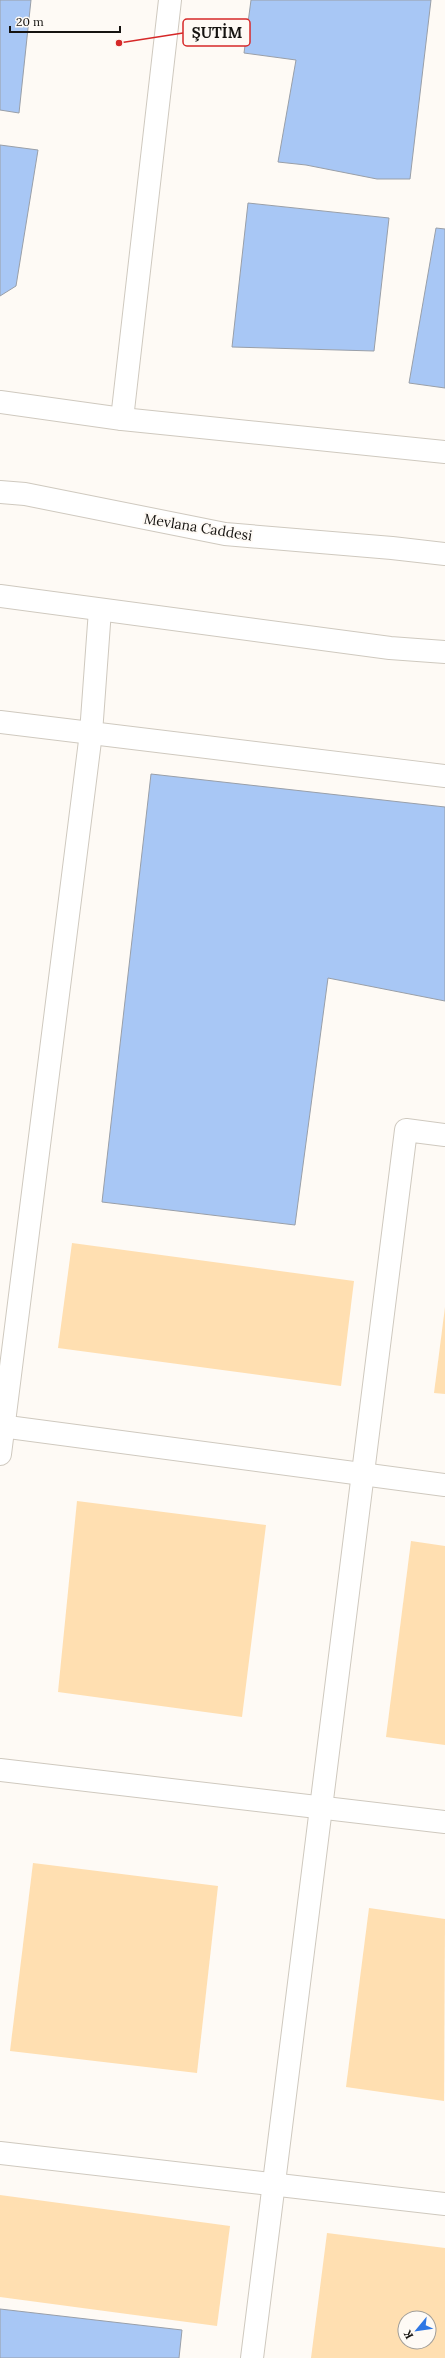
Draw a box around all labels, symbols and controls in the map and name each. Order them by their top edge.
scale bar [10,8,120,34]
text: 20 m [16,14,44,29]
callout: ŞUTİM [183,19,250,46]
text: ŞUTİM [192,23,242,42]
street label: Mevlana Caddesi [142,510,254,544]
north arrow [397,2310,437,2350]
text: K [400,2328,416,2342]

